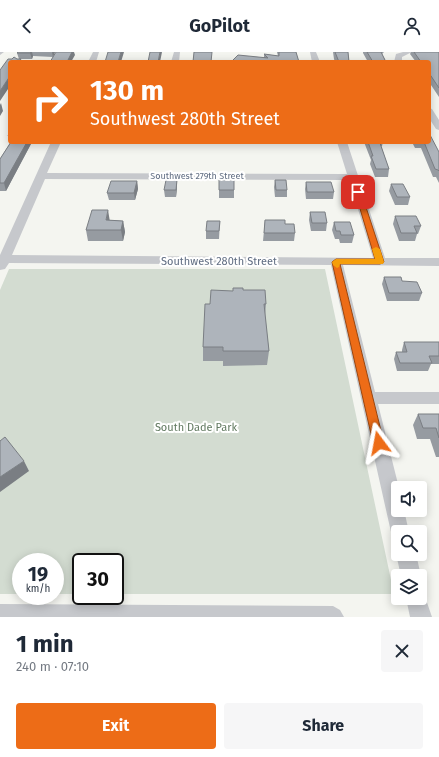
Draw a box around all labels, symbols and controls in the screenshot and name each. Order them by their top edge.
icon: back [16,15,38,37]
text: GoPilot [189,15,250,37]
icon: person [401,15,423,37]
text: 130 m [90,74,164,107]
icon: right [24,76,76,128]
text: Southwest 280th Street [90,108,280,130]
street label: Southwest 279th Street [150,171,244,181]
pin [341,175,375,209]
icon: arrive [347,181,369,203]
street label: Southwest 280th Street [161,255,277,268]
park label: South Dade Park [155,421,237,434]
position arrow [358,422,400,464]
map controls [391,481,427,605]
button: sound [391,481,427,517]
button: search [391,525,427,561]
speed limit sign: 30 [72,553,124,605]
text: 19 [28,562,48,586]
button: layers [391,569,427,605]
text: km/h [26,583,50,595]
text: 1 min [16,630,74,658]
button: close [381,630,423,672]
text: 240 m · 07:10 [16,659,89,674]
button: Exit [16,703,216,749]
button: Share [224,703,423,749]

